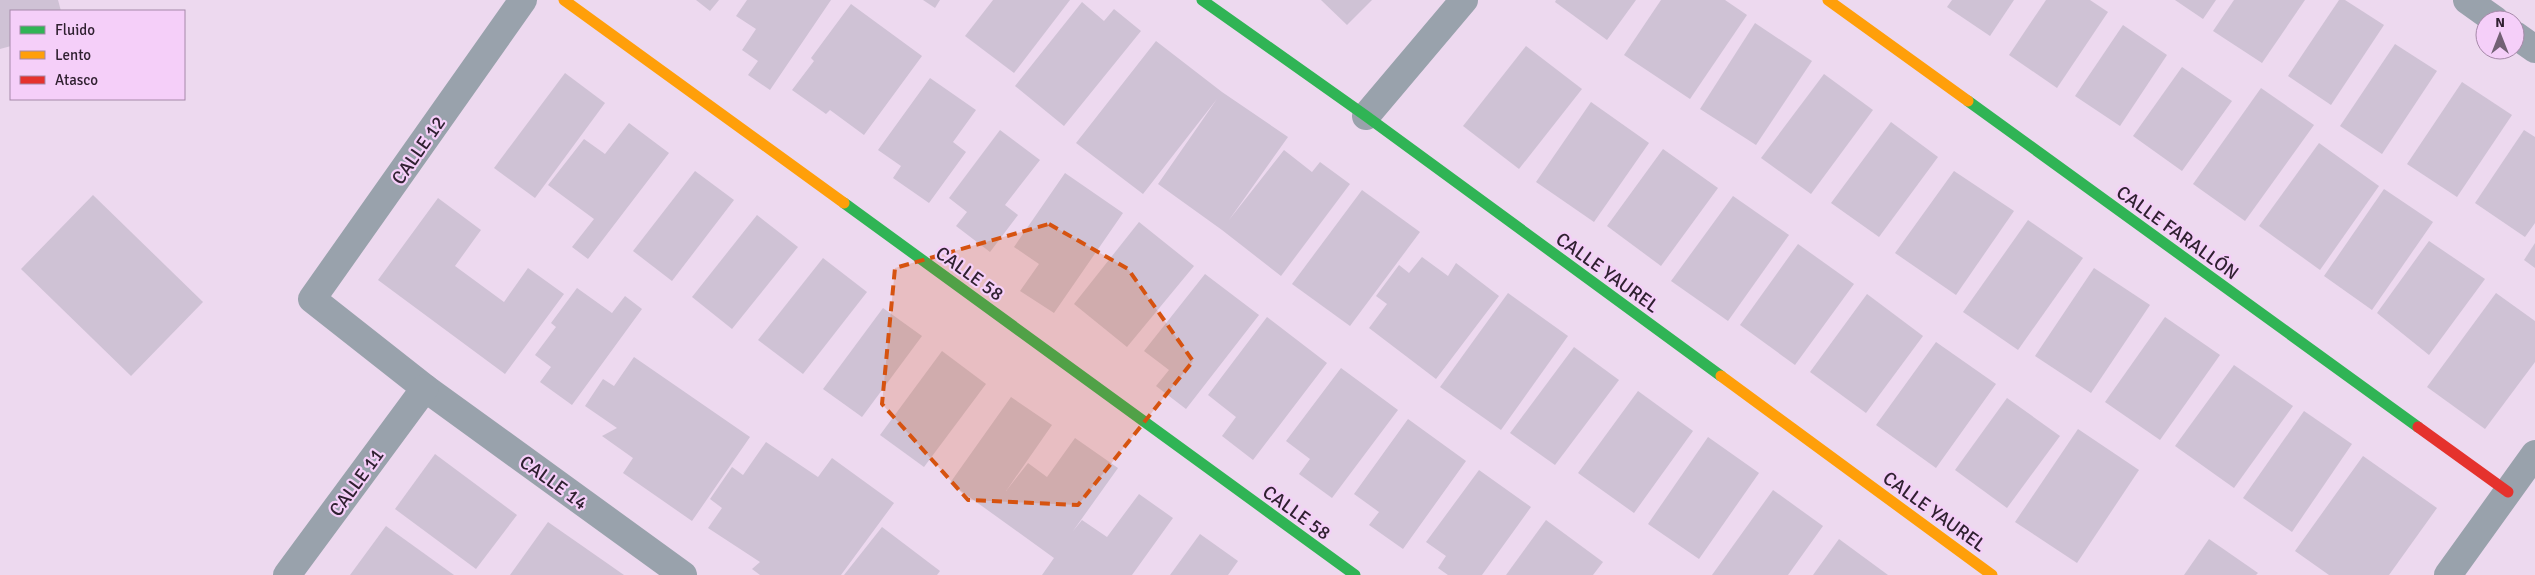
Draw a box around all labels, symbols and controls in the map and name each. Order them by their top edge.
legend [10,10,185,100]
north arrow [2475,10,2525,60]
text: N [2495,14,2505,31]
text: Fluido [55,21,95,39]
text: Lento [55,46,91,64]
text: Atasco [55,71,98,89]
street label: CALLE 12 [387,112,451,189]
street label: CALLE FARALLÓN [2112,180,2243,285]
street label: CALLE YAUREL [1551,227,1664,319]
street label: CALLE 58 [931,241,1008,306]
street label: CALLE 11 [324,444,389,521]
street label: CALLE 14 [515,450,592,515]
street label: CALLE YAUREL [1878,466,1991,558]
street label: CALLE 58 [1258,480,1335,545]

